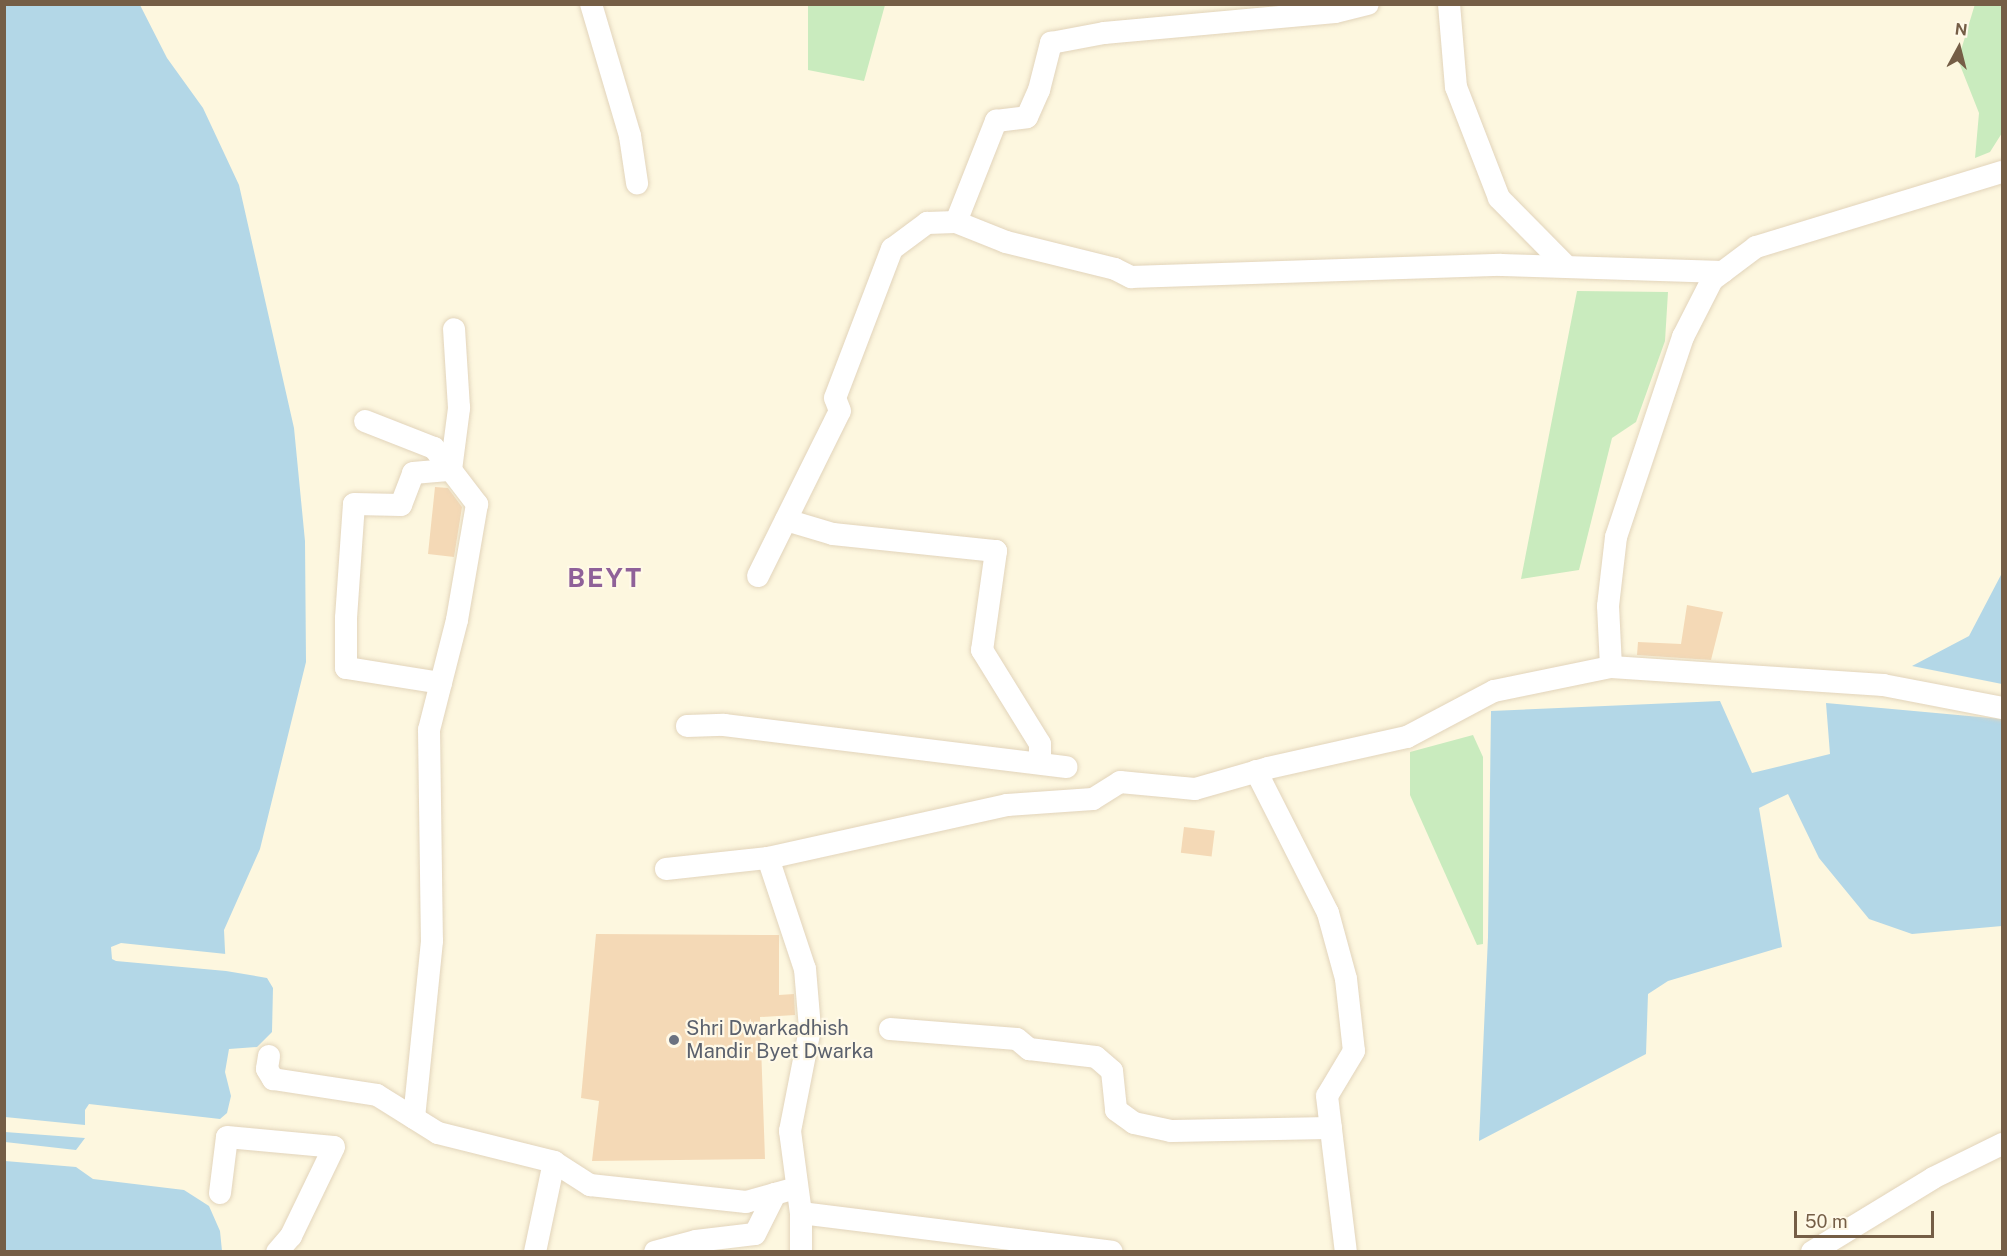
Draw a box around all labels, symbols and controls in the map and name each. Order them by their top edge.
north arrow [1929,18,1989,78]
text: N [1954,19,1969,40]
district label: BEYT [567,562,643,594]
place label: Shri Dwarkadhish Mandir Byet Dwarka [686,1016,874,1063]
marker: Shri Dwarkadhish Mandir Byet Dwarka [667,1033,681,1047]
scale bar [1797,1199,1936,1237]
text: 50 m [1805,1211,1848,1232]

